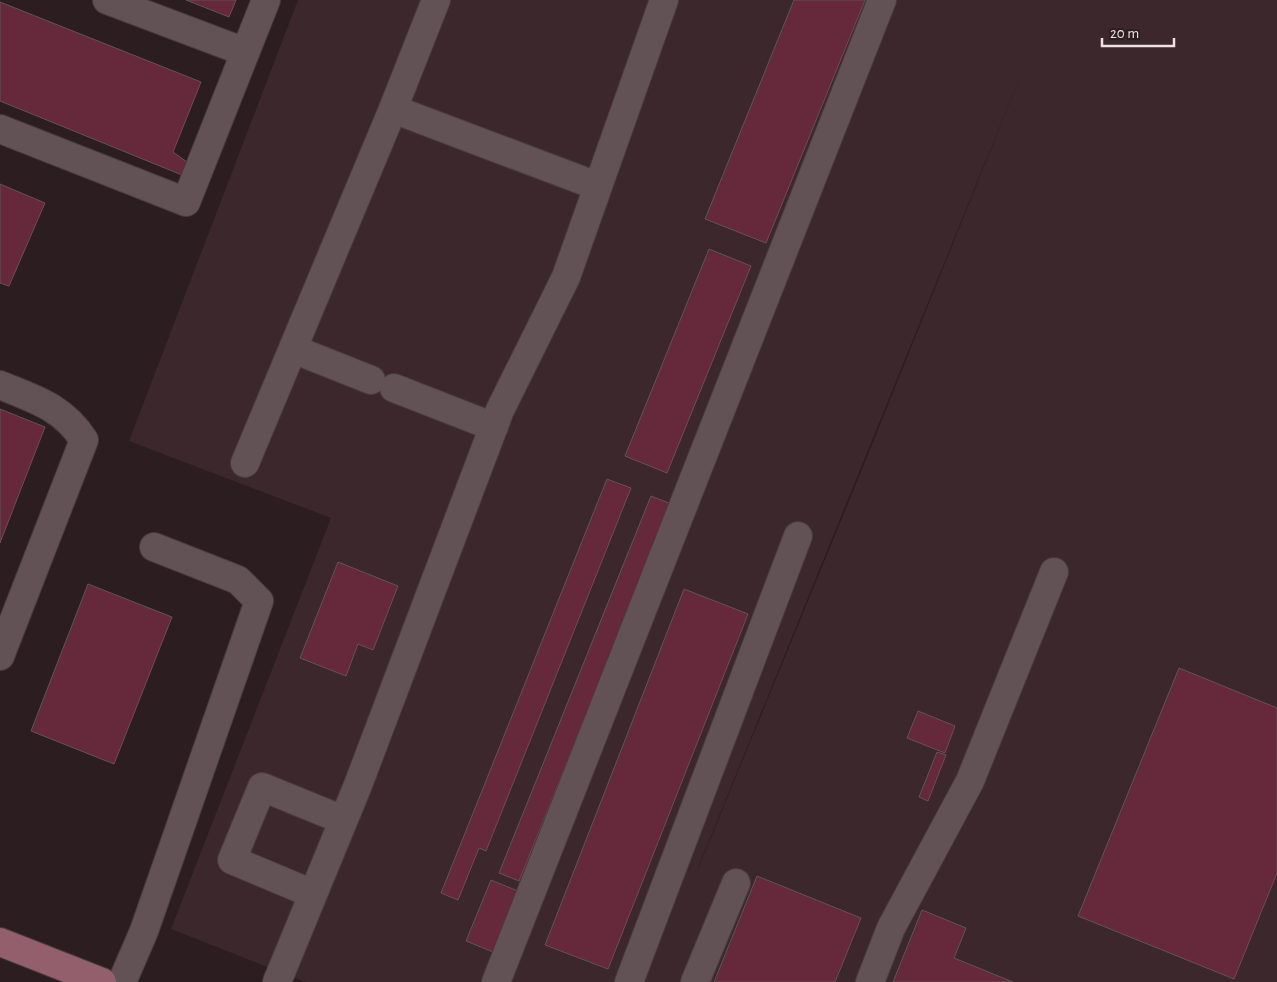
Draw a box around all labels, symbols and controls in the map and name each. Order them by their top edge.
scale bar [1102,15,1174,47]
text: 20 m [1110,26,1139,41]

